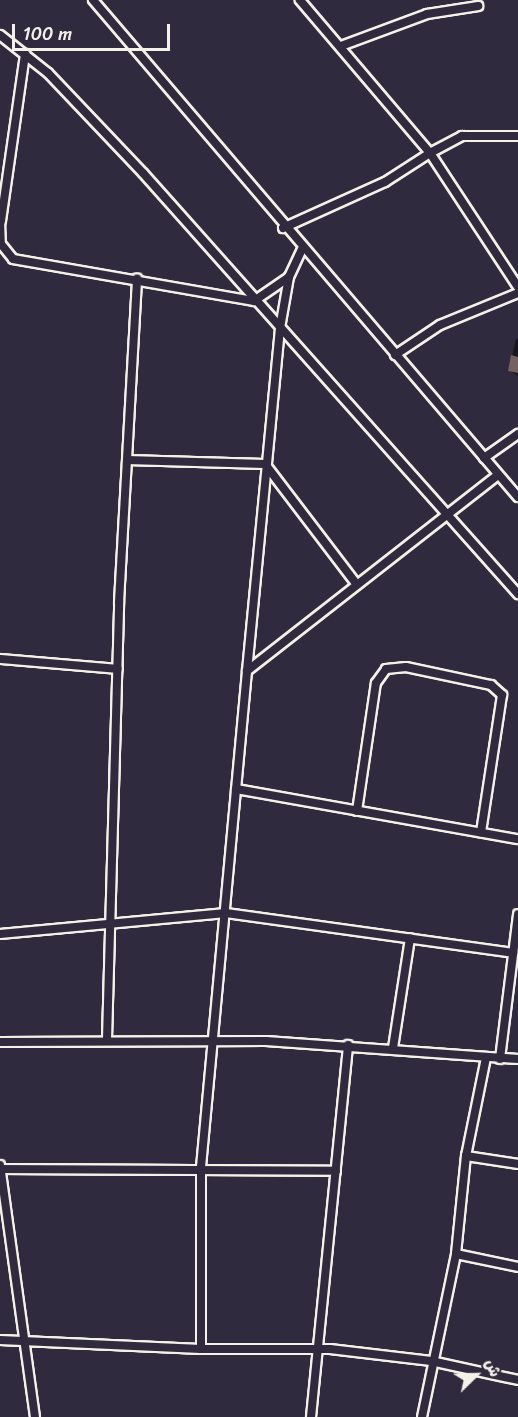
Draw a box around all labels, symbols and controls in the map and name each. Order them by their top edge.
scale bar [15,12,172,50]
text: 100 m [23,18,72,50]
north arrow [446,1345,506,1405]
text: ش [476,1354,510,1382]

